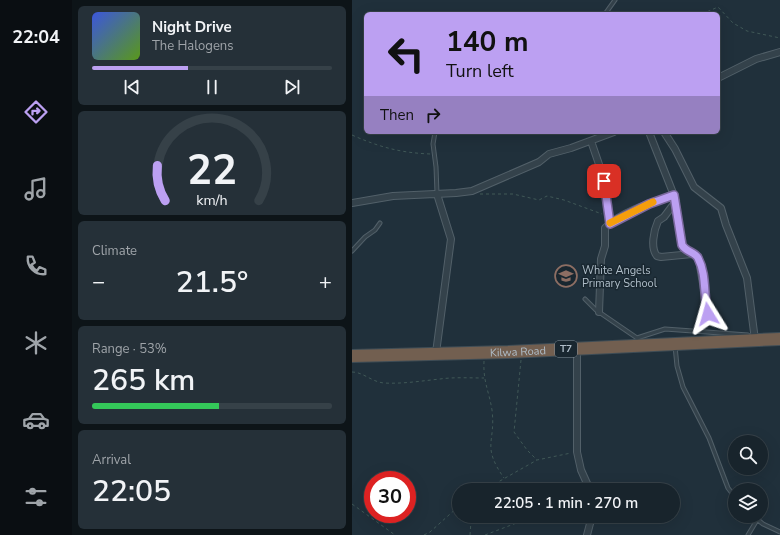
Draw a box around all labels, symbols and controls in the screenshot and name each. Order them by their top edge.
text: Night Drive [152,17,232,37]
text: 140 m [446,23,529,61]
text: 22:04 [12,25,60,49]
icon: left [380,28,432,80]
text: The Halogens [152,37,233,55]
text: Turn left [446,59,514,83]
icon: previous [121,76,143,98]
icon: pause [201,76,223,98]
icon: next [281,76,303,98]
icon: directions [22,98,50,126]
icon: right [422,104,444,126]
text: Then [380,105,414,125]
text: 22 [187,142,237,199]
pin [587,164,621,198]
icon: arrive [593,170,615,192]
icon: music [22,175,50,203]
text: km/h [196,190,228,209]
text: Climate [92,242,137,260]
icon: phone [22,252,50,280]
text: 21.5° [176,262,248,303]
school or university icon: White Angels Primary School [553,263,579,289]
place label: White Angels Primary School [582,263,658,291]
text: − [92,267,105,297]
text: + [319,267,332,297]
position arrow [687,293,729,335]
icon: climate [22,329,50,357]
text: Range · 53% [92,340,167,358]
road number: T7 [555,341,577,357]
street label: Kilwa Road [490,343,546,360]
text: 265 km [92,360,195,401]
icon: car [22,406,50,434]
map controls [728,435,768,523]
button: search [728,435,768,475]
text: Arrival [92,451,131,469]
text: 22:05 [92,471,171,512]
speed limit sign: 30 [364,471,416,523]
icon: filters [22,483,50,511]
button: layers [728,483,768,523]
text: 22:05 · 1 min · 270 m [494,493,638,513]

